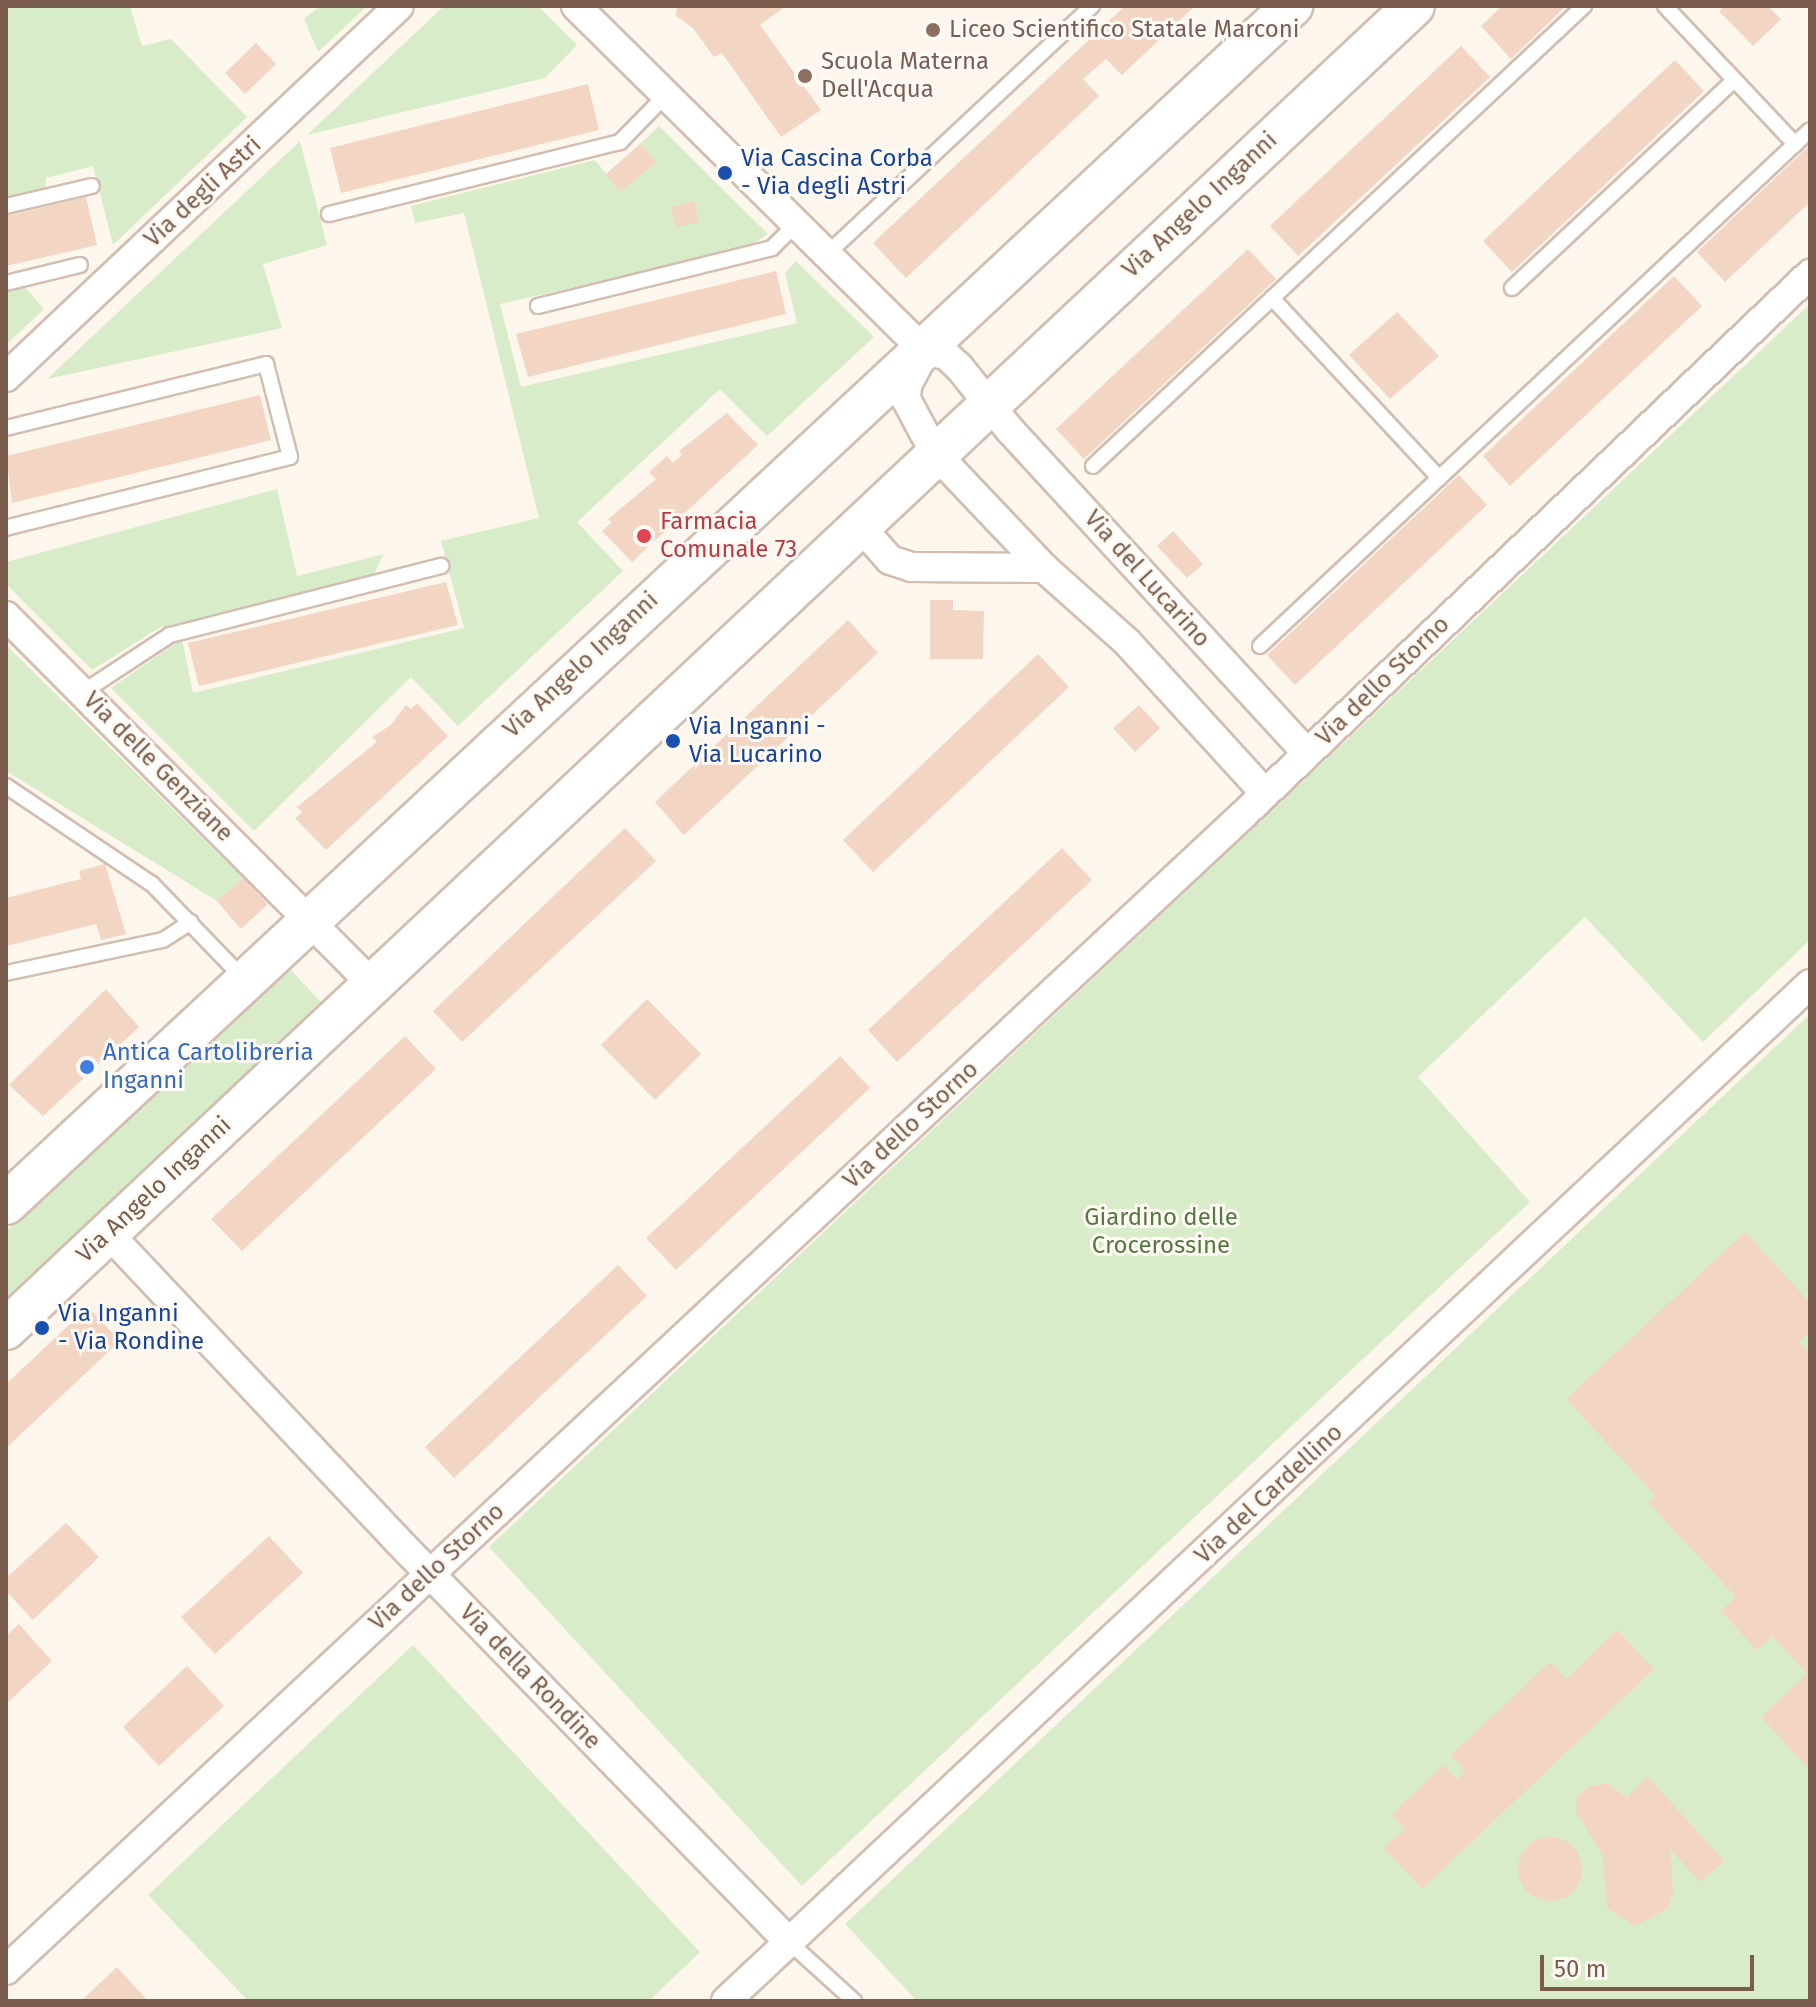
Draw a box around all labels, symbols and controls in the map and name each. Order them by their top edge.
place label: Liceo Scientifico Statale Marconi [949,16,1300,44]
marker: Liceo Scientifico Statale Marconi [924,21,942,39]
place label: Scuola Materna Dell'Acqua [821,48,989,104]
marker: Scuola Materna Dell'Acqua [796,67,814,85]
street label: Via Angelo Inganni [1117,126,1283,284]
street label: Via degli Astri [139,131,267,253]
place label: Via Cascina Corba - Via degli Astri [741,145,933,201]
marker: Via Cascina Corba - Via degli Astri [716,164,734,182]
street label: Via del Lucarino [1078,505,1216,653]
place label: Farmacia Comunale 73 [660,508,797,564]
marker: Farmacia Comunale 73 [635,527,653,545]
street label: Via Angelo Inganni [498,586,664,744]
street label: Via dello Storno [1310,610,1456,752]
street label: Via delle Genziane [77,686,239,848]
place label: Via Inganni - Via Lucarino [689,713,826,769]
marker: Via Inganni - Via Lucarino [664,732,682,750]
place label: Antica Cartolibreria Inganni [103,1039,314,1095]
street label: Via dello Storno [838,1055,984,1195]
marker: Antica Cartolibreria Inganni [78,1058,96,1076]
street label: Via Angelo Inganni [71,1111,237,1269]
park label: Giardino delle Crocerossine [1084,1204,1238,1260]
place label: Via Inganni - Via Rondine [58,1300,204,1356]
marker: Via Inganni - Via Rondine [33,1319,51,1337]
street label: Via del Cardellino [1189,1418,1349,1570]
street label: Via dello Storno [364,1497,510,1637]
street label: Via della Rondine [453,1598,607,1756]
scale bar [1544,1939,1758,1989]
text: 50 m [1554,1955,1606,1983]

